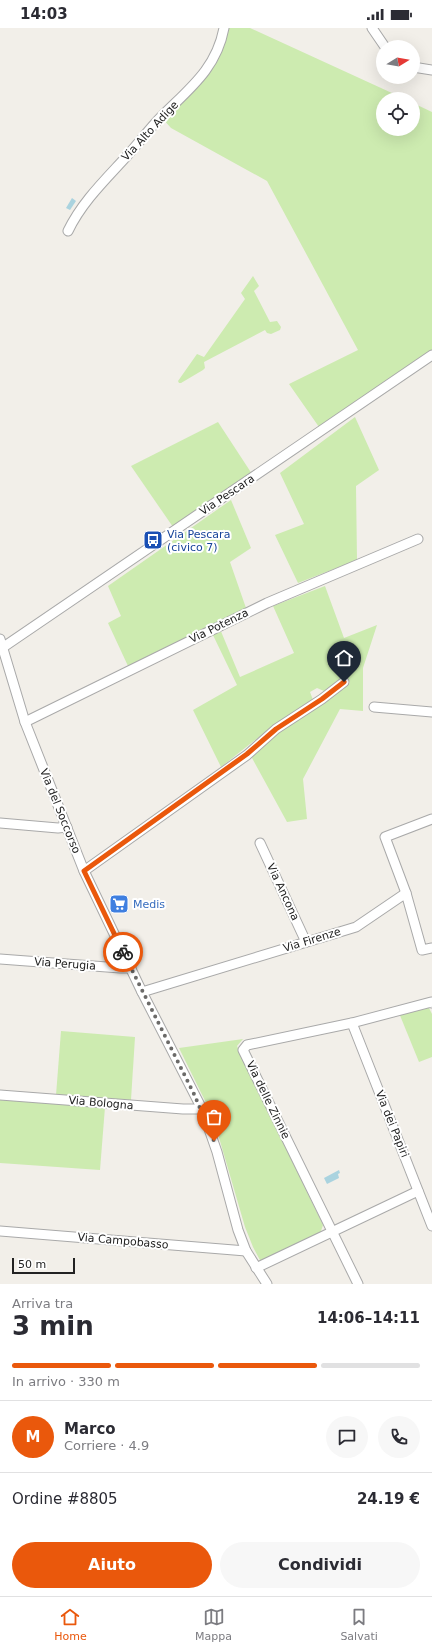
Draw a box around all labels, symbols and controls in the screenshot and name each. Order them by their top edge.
text: 14:03 [20,5,68,23]
north arrow [376,40,420,84]
map controls [376,40,420,136]
button: locate [376,92,420,136]
street label: Via Alto Adige [119,98,181,164]
street label: Via Pescara [197,472,257,518]
place label: Via Pescara (civico 7) [167,528,230,554]
bus stop icon: Via Pescara (civico 7) [142,529,164,551]
street label: Via Potenza [187,606,251,646]
pin [327,641,361,682]
icon: home [333,647,355,669]
street label: Via del Soccorso [37,767,83,856]
street label: Via Ancona [264,861,302,923]
supermarket icon: Medis [108,893,130,915]
place label: Medis [133,898,165,911]
street label: Via Firenze [282,925,343,955]
courier [103,932,143,972]
icon: bike [112,941,134,963]
street label: Via Perugia [34,955,96,973]
street label: Via delle Zinnie [244,1059,293,1141]
street label: Via dei Papiri [373,1088,411,1160]
street label: Via Bologna [68,1094,134,1112]
pin [197,1100,231,1141]
icon: bag [203,1106,225,1128]
street label: Via Campobasso [77,1231,169,1251]
scale bar [12,1256,75,1275]
text: 50 m [18,1258,46,1271]
text: Arriva tra [12,1296,73,1311]
text: 14:06–14:11 [317,1309,420,1327]
text: 3 min [12,1311,94,1341]
text: In arrivo · 330 m [12,1374,120,1389]
button: chat [326,1416,368,1458]
button: phone [378,1416,420,1458]
text: Marco [64,1420,116,1438]
text: M [26,1428,40,1446]
text: Corriere · 4.9 [64,1438,149,1453]
text: Ordine #8805 [12,1490,118,1508]
text: 24.19 € [357,1490,420,1508]
button: Aiuto [12,1542,212,1588]
button: Condividi [220,1542,420,1588]
tab: Home [54,1606,87,1643]
tab: Mappa [195,1606,232,1643]
tab: Salvati [340,1606,378,1643]

